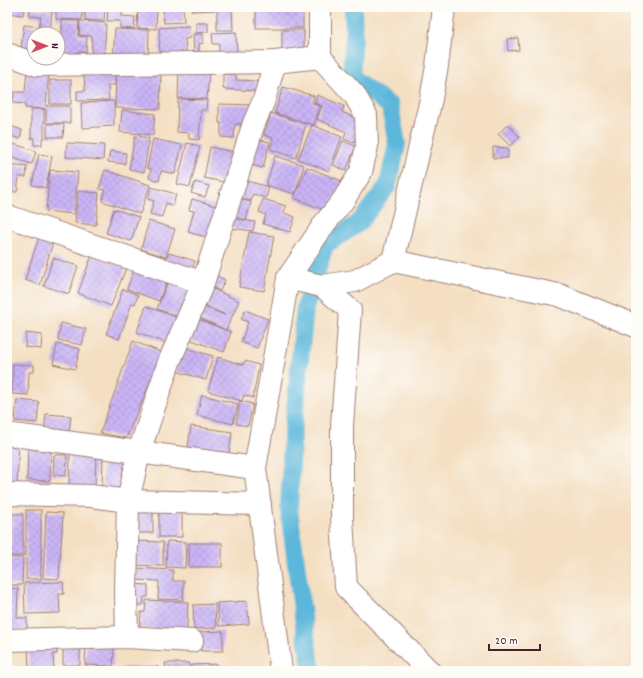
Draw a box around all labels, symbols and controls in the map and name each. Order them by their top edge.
north arrow [26,26,66,66]
text: N [46,43,62,49]
scale bar [489,626,540,652]
text: 20 m [495,633,518,650]

